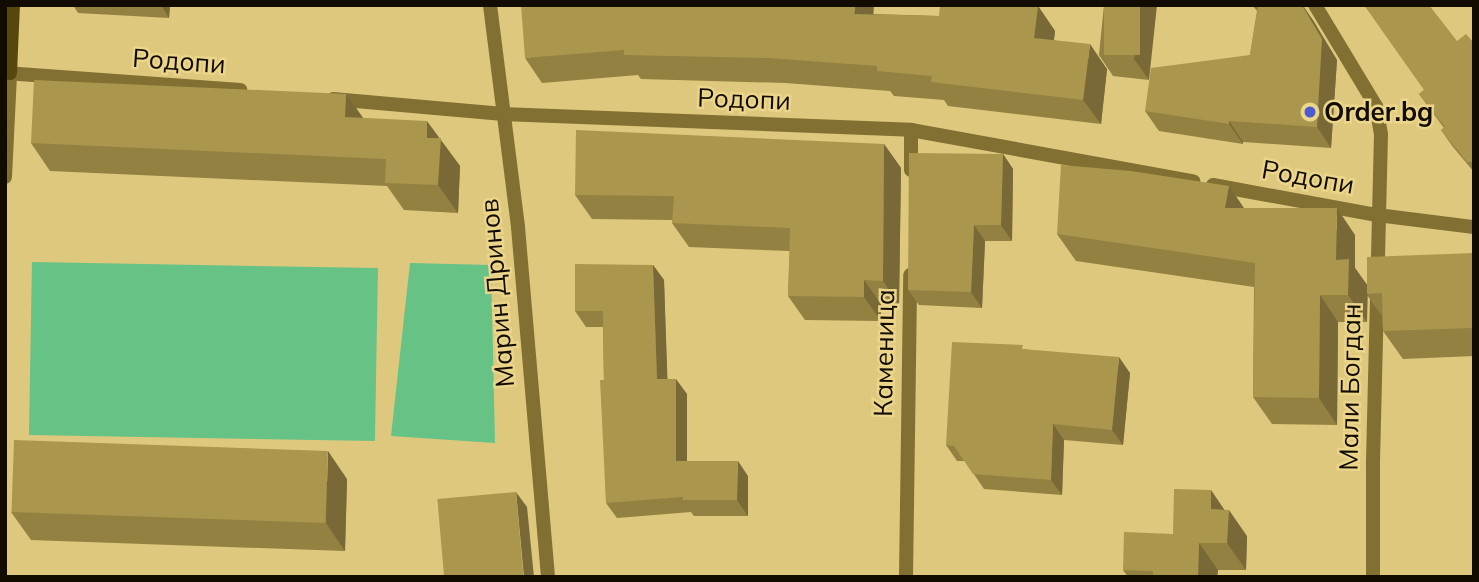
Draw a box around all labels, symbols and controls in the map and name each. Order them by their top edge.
street label: Родопи [131,42,227,80]
street label: Родопи [697,82,791,116]
place label: Order.bg [1324,96,1433,128]
marker: Order.bg [1302,104,1318,120]
street label: Родопи [1259,154,1357,200]
street label: Марин Дринов [473,197,521,389]
street label: Каменица [867,289,901,417]
street label: Мали Богдан [1333,303,1367,471]

